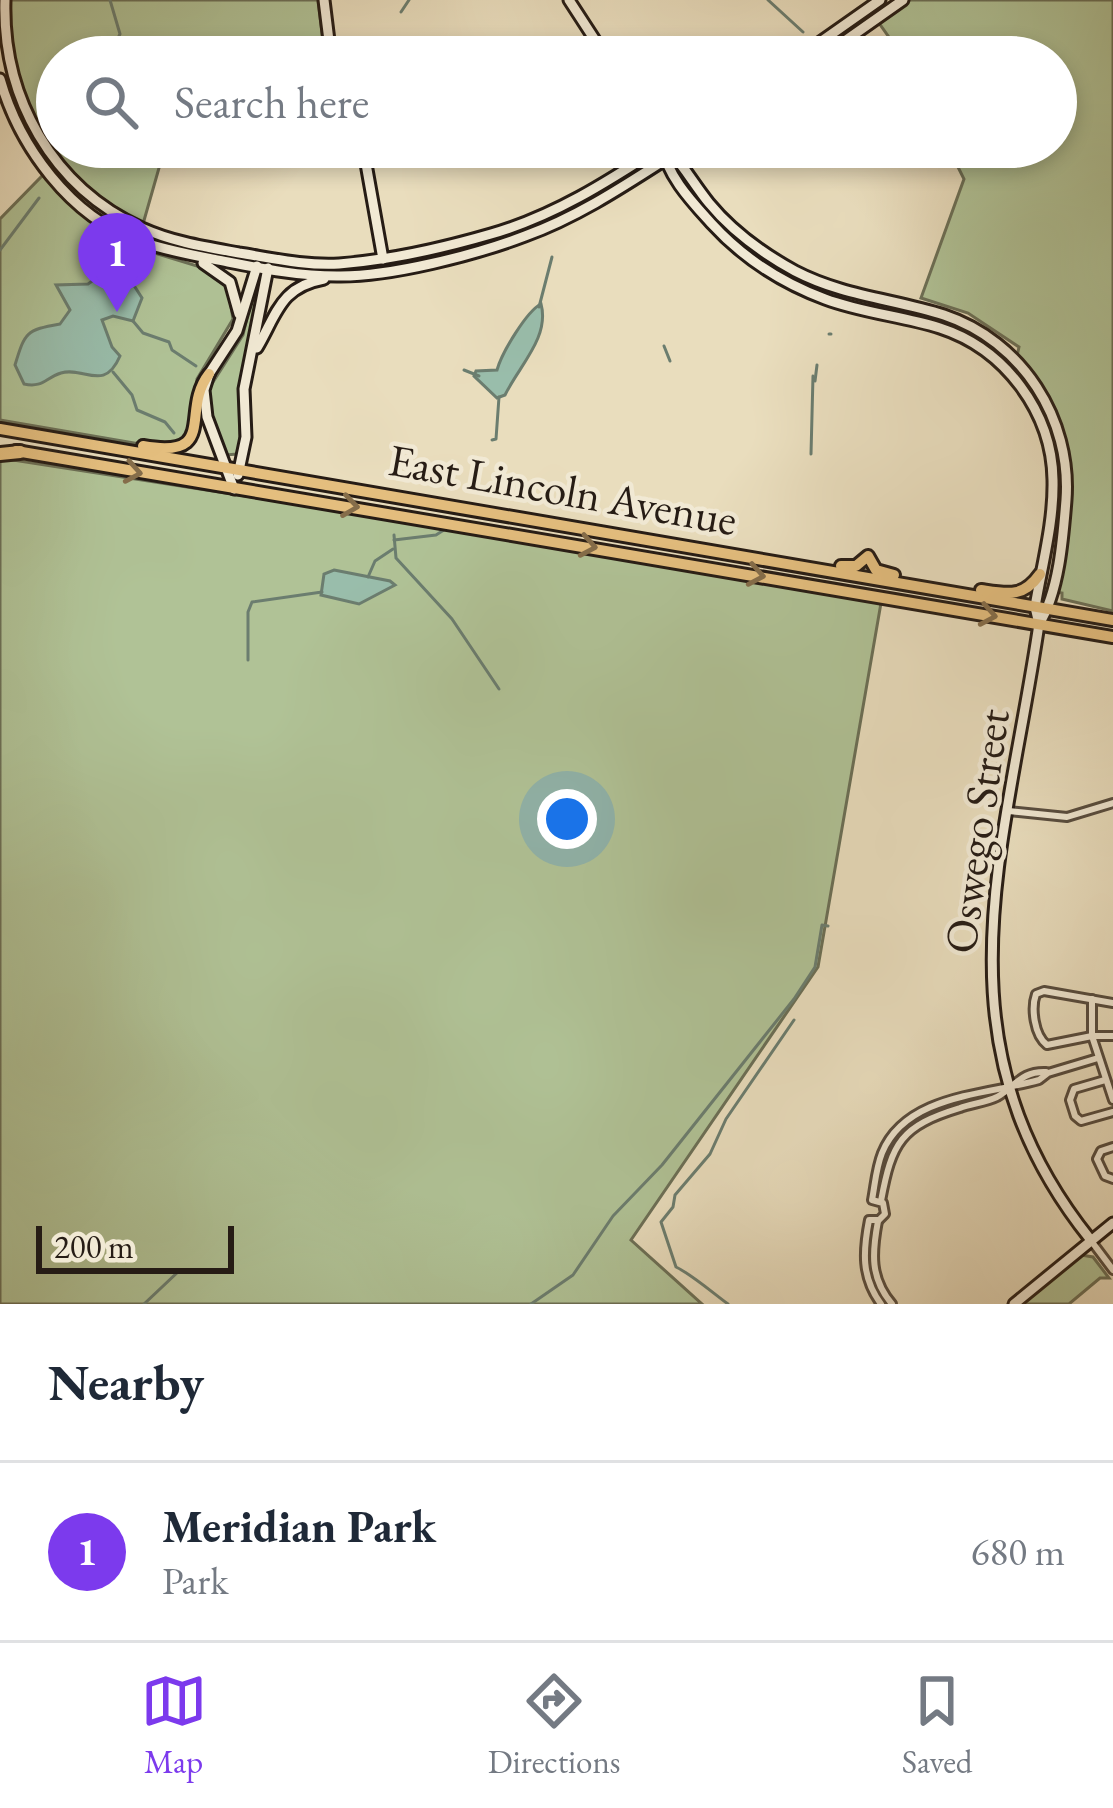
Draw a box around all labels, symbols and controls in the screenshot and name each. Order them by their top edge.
search box [36,36,1077,168]
icon: search [78,69,144,135]
text: Search here [174,73,369,131]
pin: 1 [78,213,156,312]
street label: East Lincoln Avenue [384,430,742,548]
one-way arrow [123,458,143,483]
one-way arrow [340,492,359,518]
one-way arrow [578,533,598,558]
one-way arrow [746,562,766,587]
one-way arrow [978,602,998,627]
street label: Oswego Street [930,705,1022,957]
your location [537,789,597,849]
scale bar [36,1220,234,1273]
text: 200 m [54,1225,134,1268]
text: Nearby [48,1349,204,1415]
text: Meridian Park [162,1497,436,1555]
text: 1 [77,1526,97,1577]
text: 680 m [971,1526,1065,1577]
text: Park [162,1555,228,1606]
tab: Map [141,1668,207,1783]
tab: Directions [488,1668,621,1783]
tab: Saved [902,1668,972,1783]

